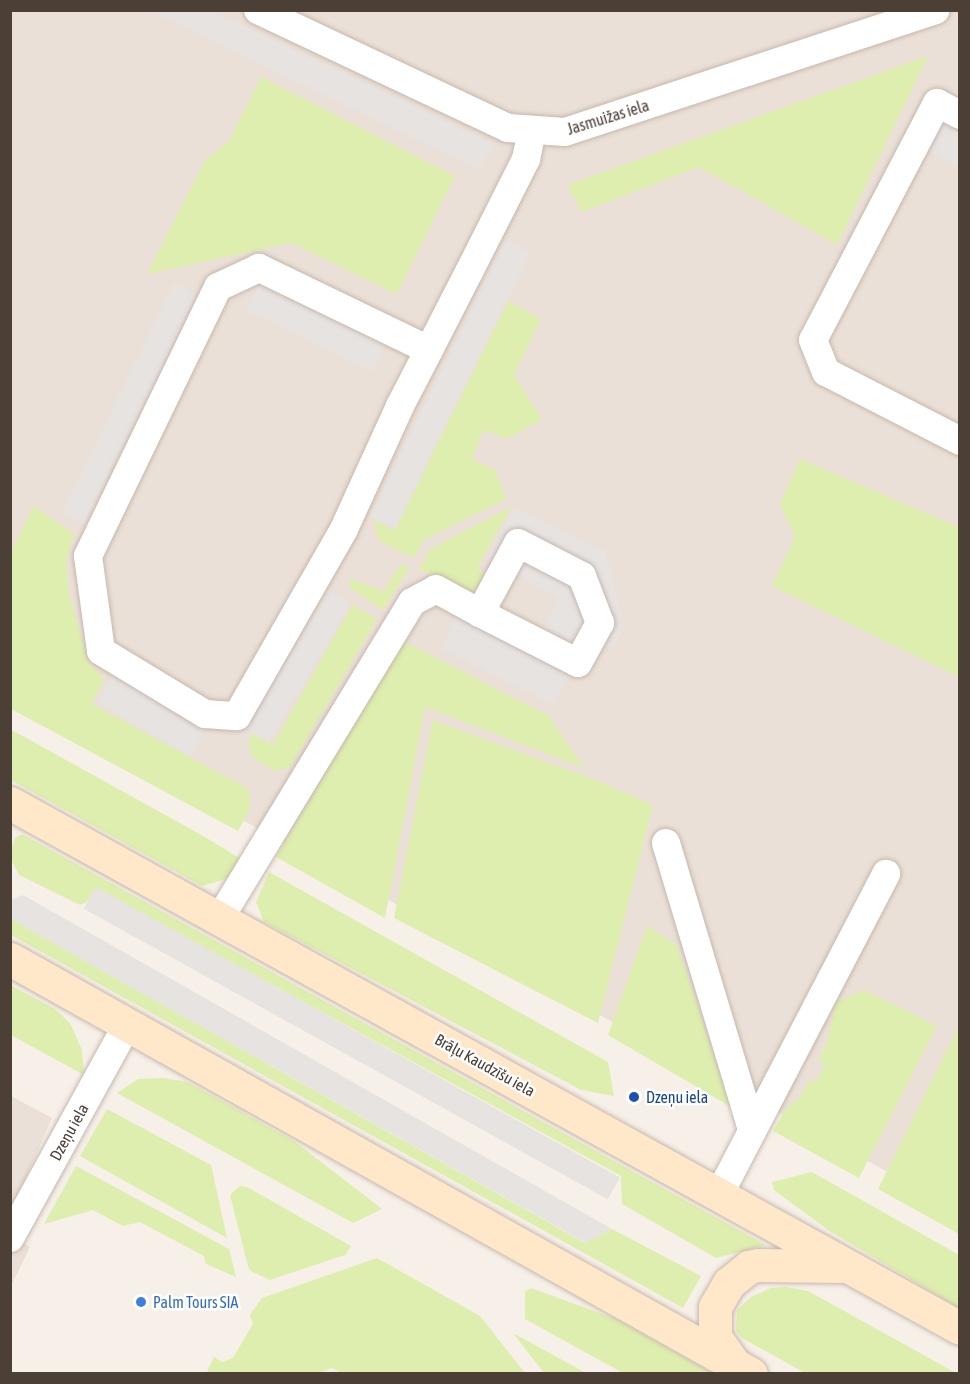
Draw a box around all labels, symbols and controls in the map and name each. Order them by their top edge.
street label: Jasmuižas iela [565,95,651,139]
street label: Brāļu Kaudzīšu iela [432,1030,538,1100]
place label: Dzeņu iela [646,1087,708,1107]
marker: Dzeņu iela [627,1090,641,1104]
street label: Dzeņu iela [46,1100,92,1164]
place label: Palm Tours SIA [153,1292,238,1312]
marker: Palm Tours SIA [134,1295,148,1309]

